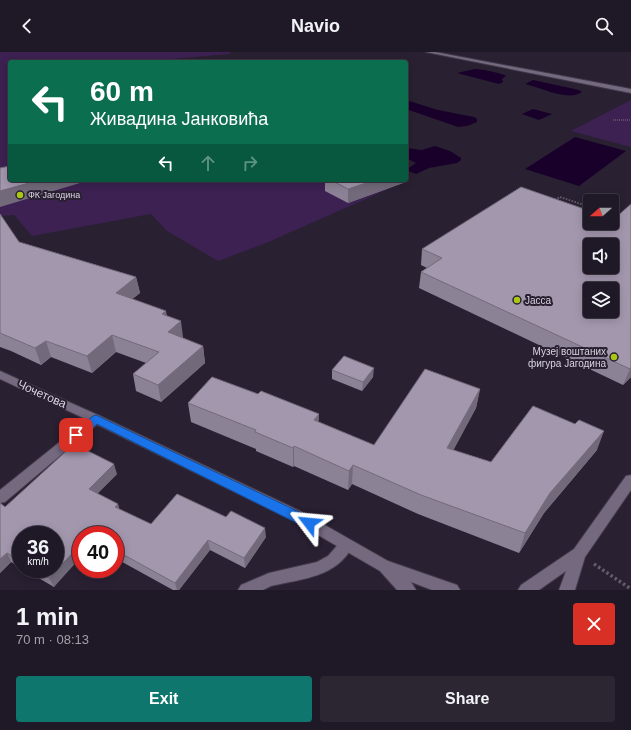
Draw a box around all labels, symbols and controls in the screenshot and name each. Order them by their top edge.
icon: back [16,15,38,37]
icon: search [593,15,615,37]
text: Navio [291,16,340,36]
icon: left [24,76,76,128]
text: 60 m [90,76,154,107]
text: Живадина Јанковића [90,109,268,129]
icon: left [155,152,177,174]
icon: ahead [197,152,219,174]
icon: right [239,152,261,174]
marker: ФК Јагодина [15,190,25,200]
place label: ФК Јагодина [28,190,80,200]
north arrow [583,194,619,230]
map controls [583,194,619,318]
button: sound [583,238,619,274]
button: layers [583,282,619,318]
marker: Јасса [512,295,522,305]
place label: Јасса [525,295,552,306]
place label: Музеј воштаних фигура Јагодина [528,346,606,369]
marker: Музеј воштаних фигура Јагодина [609,352,619,362]
street label: Чочетова [15,377,69,411]
pin [59,418,93,452]
icon: arrive [65,424,87,446]
position arrow [288,502,330,544]
speed limit sign: 40 [72,526,124,578]
text: 36 [27,536,49,558]
text: km/h [27,556,49,567]
text: 1 min [16,603,79,630]
button: close [573,603,615,645]
text: 70 m · 08:13 [16,632,89,647]
button: Exit [16,676,312,722]
button: Share [320,676,615,722]

